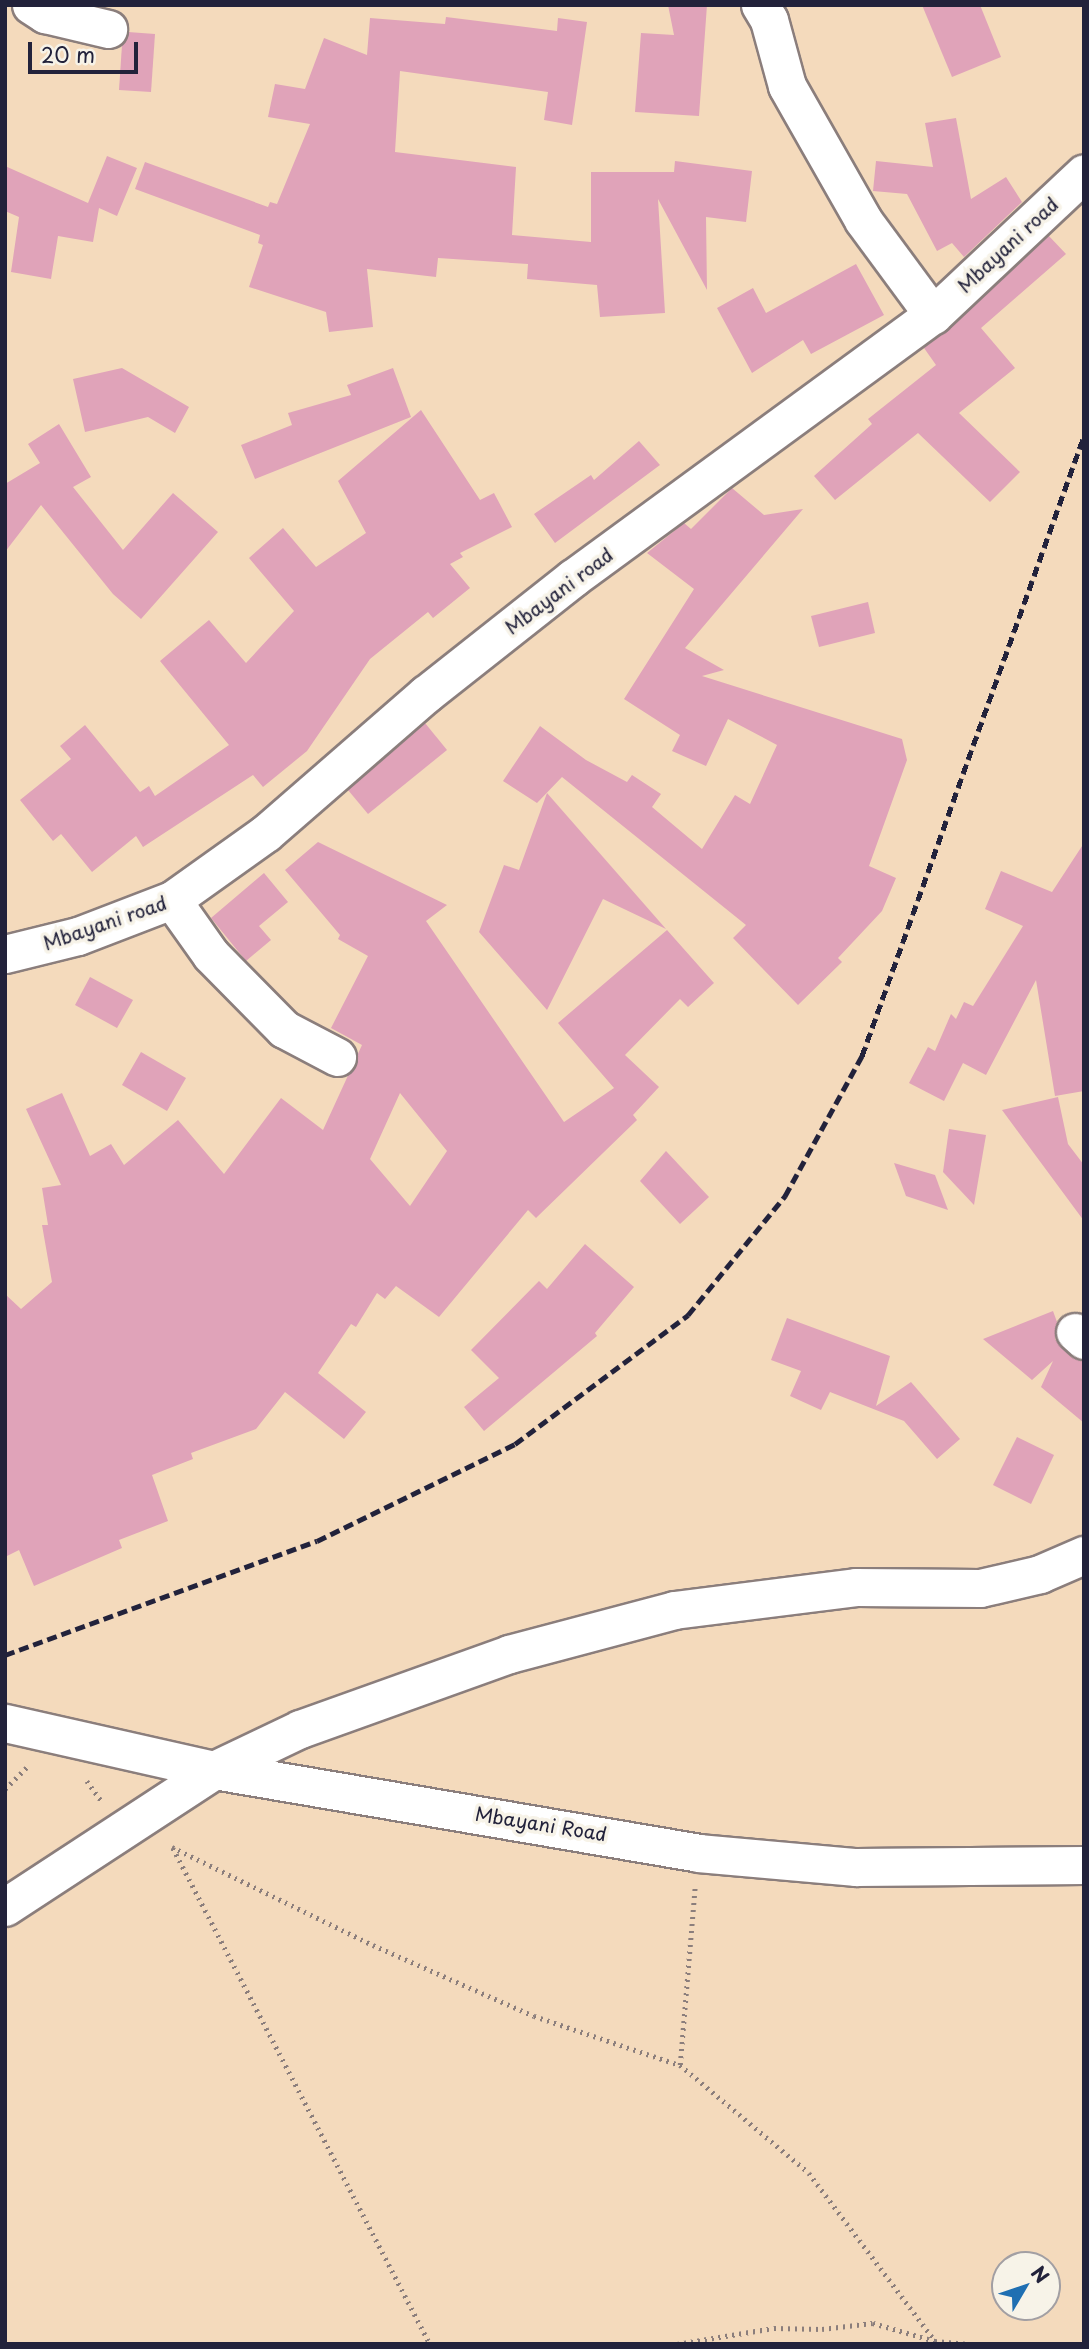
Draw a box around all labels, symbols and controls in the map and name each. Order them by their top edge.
scale bar [32,28,142,72]
text: 20 m [41,38,95,70]
street label: Mbayani road [953,193,1063,297]
street label: Mbayani road [501,543,617,639]
street label: Mbayani road [40,891,170,955]
street label: Mbayani Road [473,1802,609,1846]
north arrow [991,2251,1061,2321]
text: N [1025,2259,1056,2289]

